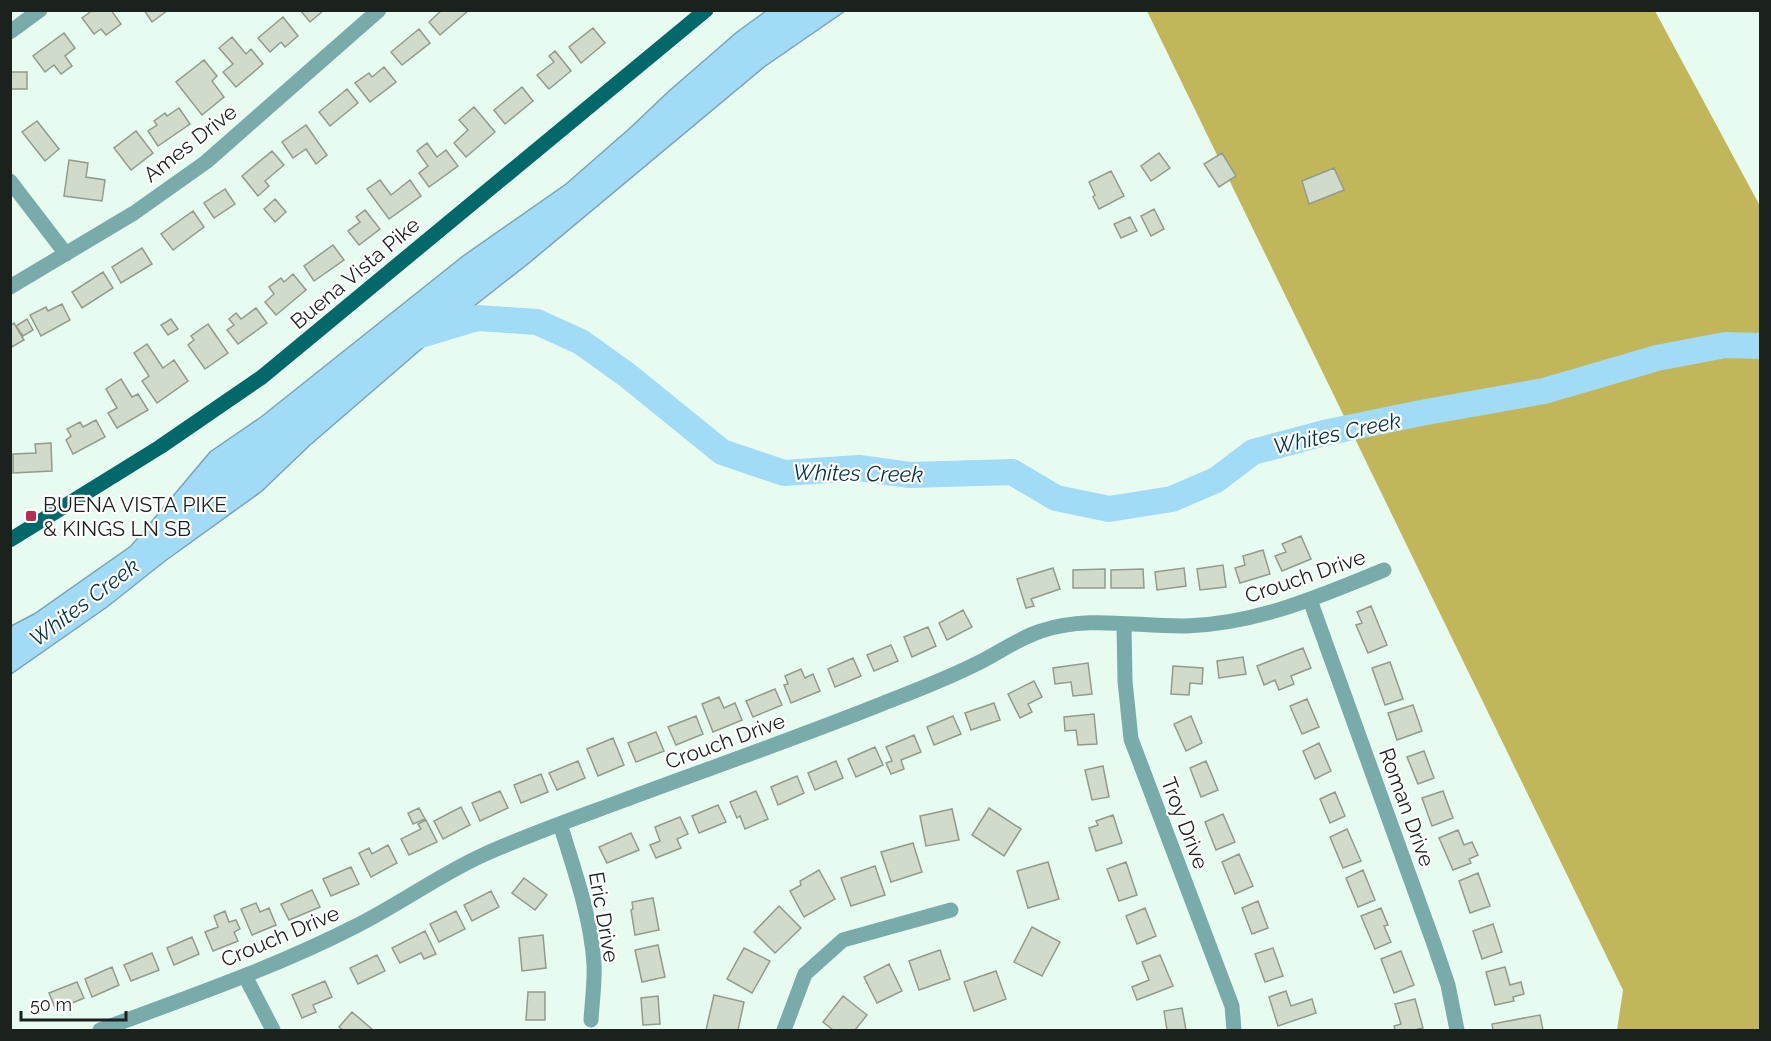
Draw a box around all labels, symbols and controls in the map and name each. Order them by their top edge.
street label: Ames Drive [138,99,242,187]
street label: Buena Vista Pike [286,212,424,334]
water label: Whites Creek [1271,407,1404,459]
water label: Whites Creek [793,459,924,487]
place label: BUENA VISTA PIKE & KINGS LN SB [43,492,227,541]
marker: BUENA VISTA PIKE & KINGS LN SB [24,509,38,523]
street label: Crouch Drive [1242,544,1368,608]
water label: Whites Creek [24,552,144,652]
street label: Crouch Drive [662,708,788,774]
street label: Roman Drive [1374,744,1440,870]
street label: Troy Drive [1156,774,1214,872]
street label: Eric Drive [584,870,624,964]
street label: Crouch Drive [217,900,343,972]
scale bar [21,984,126,1022]
text: 50 m [30,994,72,1015]

